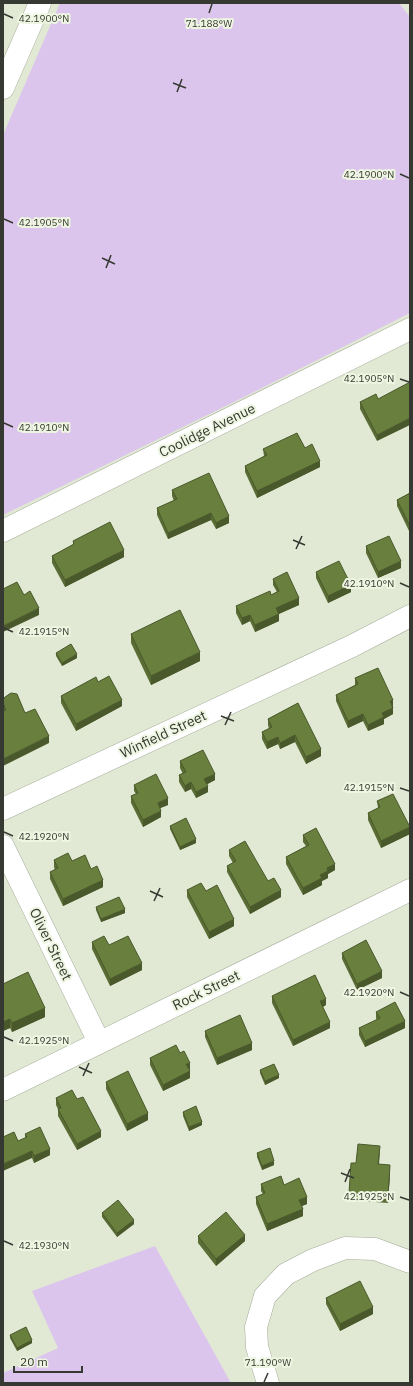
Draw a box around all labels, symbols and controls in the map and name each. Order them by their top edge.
text: 42.1900°N [19,12,69,25]
text: 71.188°W [186,17,232,30]
text: 42.1900°N [344,168,394,181]
text: 42.1905°N [19,216,69,229]
text: 42.1905°N [344,372,394,385]
street label: Coolidge Avenue [156,399,258,461]
text: 42.1910°N [19,421,69,434]
text: 42.1910°N [344,577,394,590]
text: 42.1915°N [19,625,69,638]
street label: Winfield Street [117,706,209,762]
text: 42.1915°N [344,781,394,794]
text: 42.1920°N [19,830,69,843]
street label: Oliver Street [26,905,76,983]
street label: Rock Street [169,966,243,1014]
text: 42.1920°N [344,986,394,999]
text: 42.1925°N [19,1034,69,1047]
text: 42.1925°N [344,1190,394,1203]
text: 42.1930°N [19,1239,69,1252]
scale bar [14,1348,82,1374]
text: 20 m [20,1354,48,1369]
text: 71.190°W [245,1356,291,1369]

